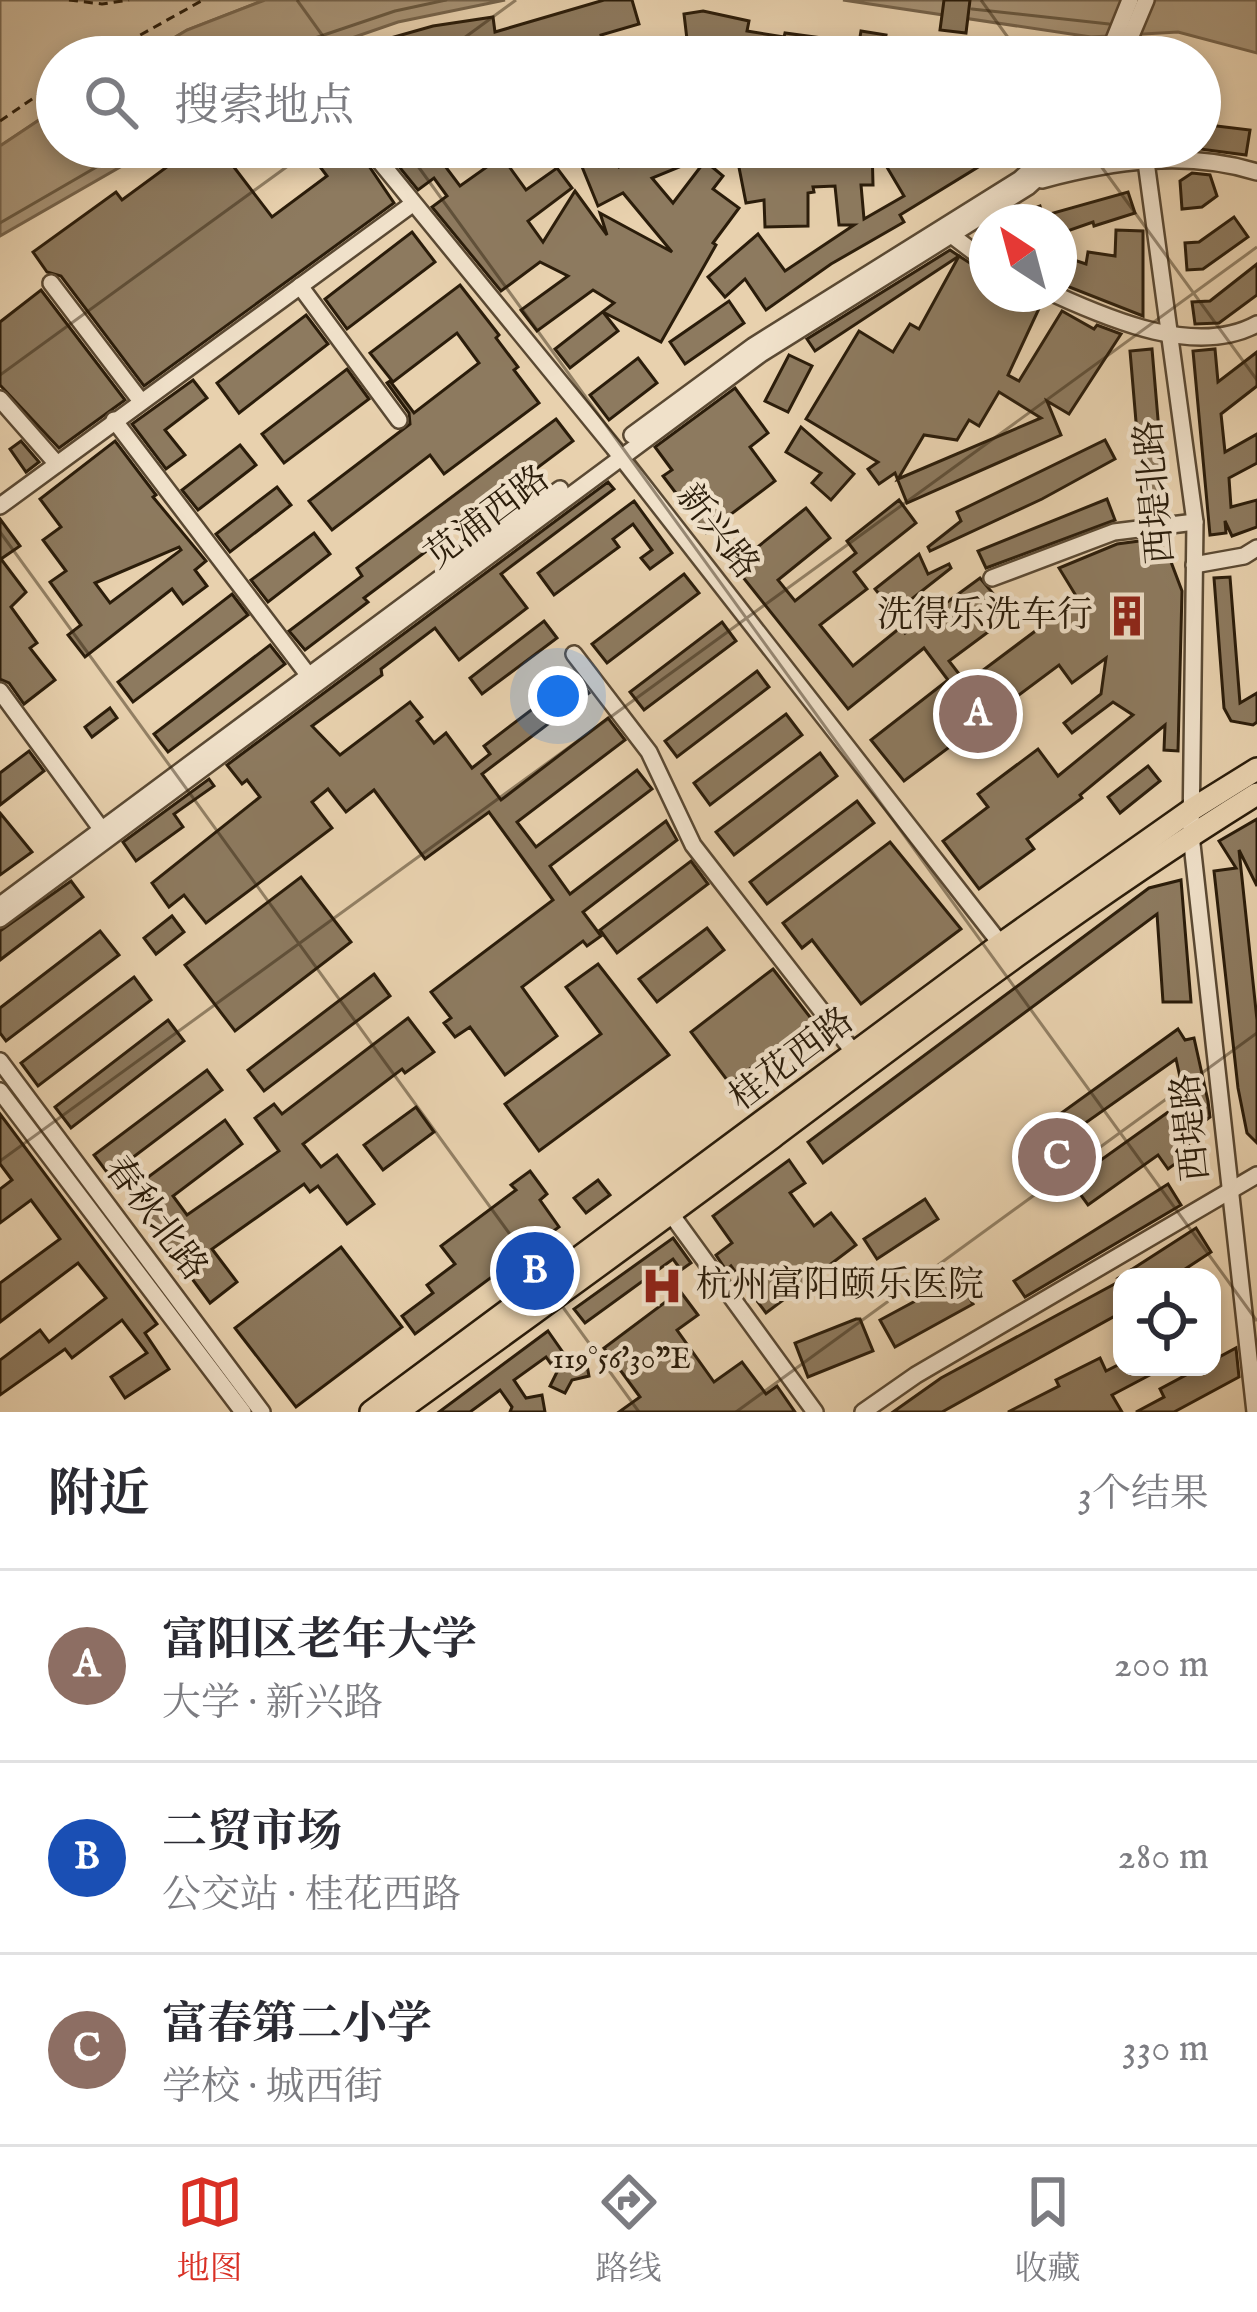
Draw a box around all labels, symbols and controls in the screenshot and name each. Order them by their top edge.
search box [36,36,1221,168]
icon: search [78,69,144,135]
text: 搜索地点 [174,79,354,136]
north arrow [969,204,1077,312]
street label: 西堤北路 [1127,418,1185,566]
street label: 苋浦西路 [417,456,559,580]
street label: 新兴路 [666,475,768,589]
place label: 洗得乐洗车行 [877,593,1093,639]
building icon: 洗得乐洗车行 [1104,593,1150,639]
your location [528,666,588,726]
pin: A [939,669,1017,759]
street label: 桂花西路 [721,998,863,1122]
street label: 西堤路 [1163,1071,1221,1183]
pin: C [1018,1112,1096,1202]
street label: 春秋北路 [93,1148,217,1290]
pin: B [496,1226,574,1316]
hospital icon: 杭州富阳颐乐医院 [639,1263,685,1309]
place label: 杭州富阳颐乐医院 [696,1263,984,1309]
map controls [1113,1268,1221,1376]
button: locate [1113,1268,1221,1376]
text: 119°56'30"E [553,1341,691,1379]
text: 附近 [48,1464,150,1529]
text: 3个结果 [1077,1471,1209,1520]
text: 富阳区老年大学 [162,1613,477,1670]
text: A [74,1641,100,1690]
text: 200 m [1114,1641,1209,1690]
text: 大学 · 新兴路 [162,1680,383,1729]
text: 二贸市场 [162,1805,342,1862]
text: B [74,1833,100,1882]
text: 280 m [1118,1833,1209,1882]
text: 公交站 · 桂花西路 [162,1872,461,1921]
text: 富春第二小学 [162,1997,432,2054]
text: C [73,2025,101,2074]
text: 330 m [1122,2025,1209,2074]
text: 学校 · 城西街 [162,2064,383,2113]
tab: 地图 [177,2169,243,2291]
tab: 路线 [596,2169,662,2291]
tab: 收藏 [1015,2169,1081,2291]

